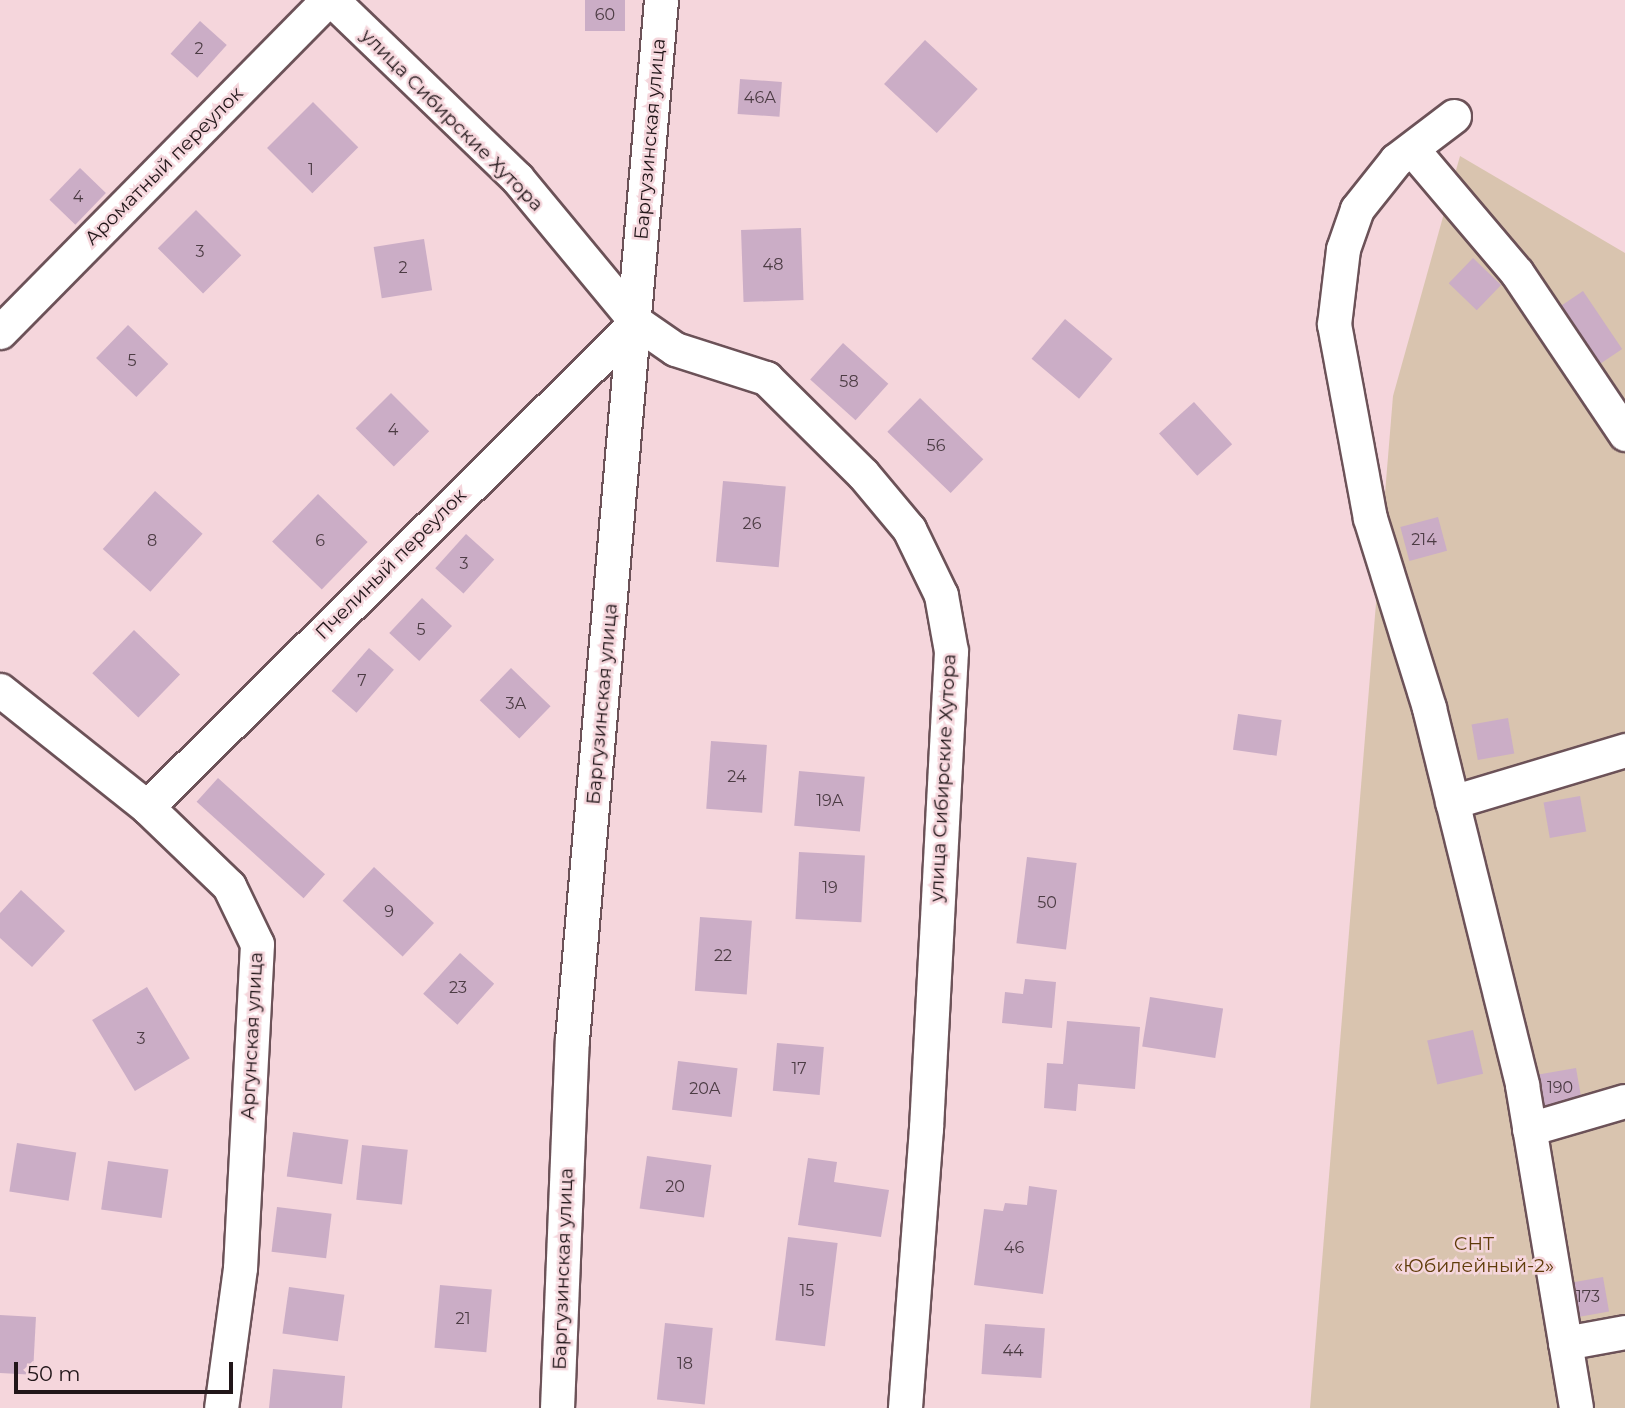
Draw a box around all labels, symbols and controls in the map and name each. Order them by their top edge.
house number: 60 [595,5,615,25]
street label: улица Сибирские Хутора [356,24,548,216]
street label: Баргузинская улица [630,37,670,241]
house number: 2 [194,39,204,59]
street label: Ароматный переулок [80,82,248,250]
house number: 46А [744,88,776,108]
house number: 1 [308,160,314,180]
house number: 4 [73,187,83,207]
house number: 3 [195,242,205,262]
house number: 48 [763,255,783,275]
house number: 2 [398,258,408,278]
house number: 5 [127,351,137,371]
house number: 58 [839,372,859,392]
house number: 4 [388,420,398,440]
house number: 56 [927,436,945,456]
street label: Пчелиный переулок [311,484,471,644]
house number: 26 [743,514,761,534]
house number: 214 [1411,530,1437,550]
house number: 8 [147,531,157,551]
house number: 6 [315,531,325,551]
house number: 3 [459,554,469,574]
street label: Баргузинская улица [582,602,622,806]
house number: 5 [416,620,426,640]
street label: улица Сибирские Хутора [925,653,961,903]
house number: 7 [357,671,367,691]
house number: 3А [506,694,526,714]
house number: 24 [727,767,747,787]
house number: 19А [816,791,844,811]
house number: 19 [822,878,838,898]
house number: 50 [1037,893,1057,913]
house number: 9 [384,902,394,922]
house number: 22 [714,946,732,966]
street label: Аргунская улица [236,951,268,1121]
house number: 23 [449,978,467,998]
house number: 3 [136,1029,146,1049]
house number: 17 [791,1059,807,1079]
house number: 190 [1547,1078,1573,1098]
house number: 20А [689,1079,721,1099]
street label: Баргузинская улица [548,1168,578,1370]
house number: 20 [665,1177,685,1197]
park label: СНТ «Юбилейный-2» [1394,1233,1554,1277]
house number: 46 [1004,1238,1024,1258]
house number: 15 [800,1281,814,1301]
house number: 173 [1576,1287,1600,1307]
house number: 21 [456,1309,470,1329]
house number: 44 [1002,1341,1024,1361]
scale bar [18,1348,236,1392]
house number: 18 [677,1354,693,1374]
text: 50 m [27,1361,81,1386]

